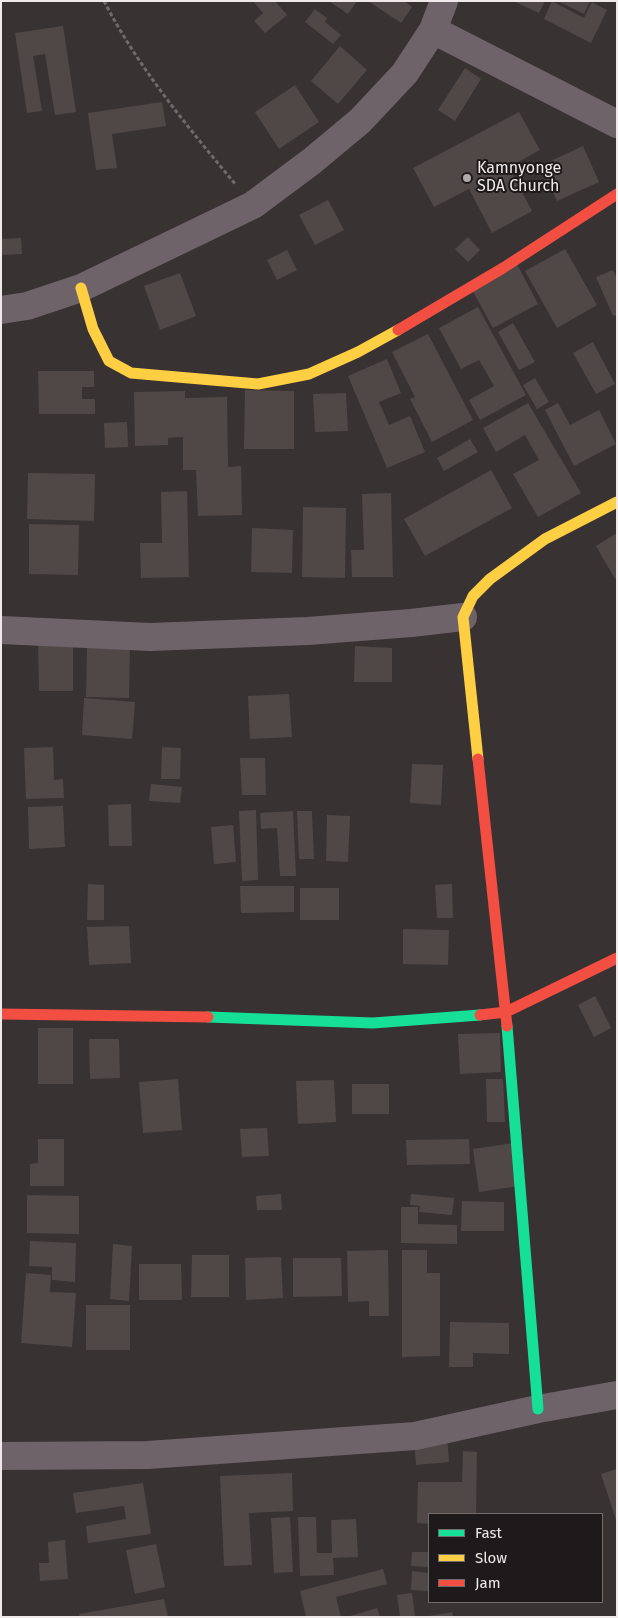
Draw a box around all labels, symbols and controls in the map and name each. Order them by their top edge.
place label: Kamnyonge SDA Church [477,159,561,197]
marker: Kamnyonge SDA Church [461,172,473,184]
legend [428,1513,603,1603]
text: Fast [475,1524,502,1542]
text: Slow [475,1549,507,1567]
text: Jam [475,1574,501,1592]

